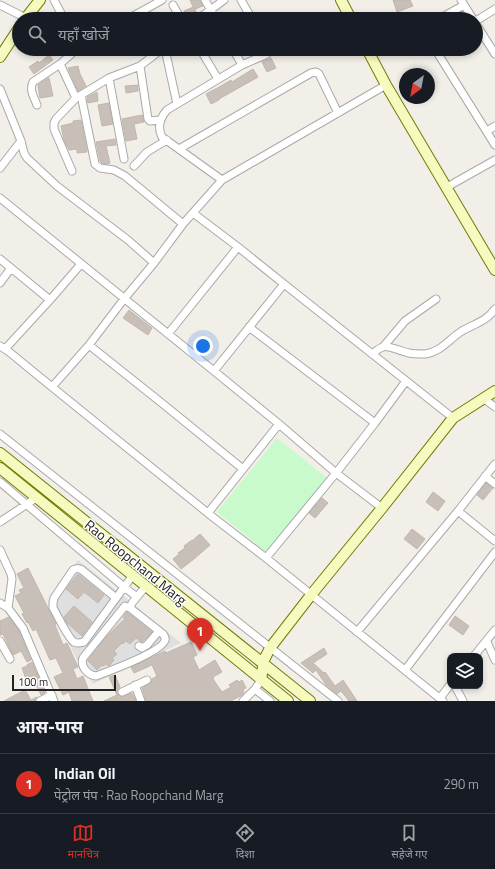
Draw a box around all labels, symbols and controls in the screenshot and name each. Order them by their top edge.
search box [12,12,483,56]
icon: search [26,23,48,45]
text: यहाँ खोजें [58,23,109,46]
north arrow [399,68,435,104]
your location [193,336,213,356]
street label: Rao Roopchand Marg [80,514,192,610]
pin: 1 [187,618,213,651]
map controls [447,653,483,689]
button: layers [447,653,483,689]
scale bar [12,673,116,692]
text: 100 m [18,674,48,690]
text: आस-पास [16,714,83,740]
text: Indian Oil [54,762,116,785]
text: 1 [25,774,33,794]
text: 290 m [443,774,479,794]
text: पेट्रोल पंप · Rao Roopchand Marg [54,785,223,805]
tab: मानचित्र [68,822,99,862]
tab: दिशा [234,822,256,862]
tab: सहेजे गए [391,822,427,862]

